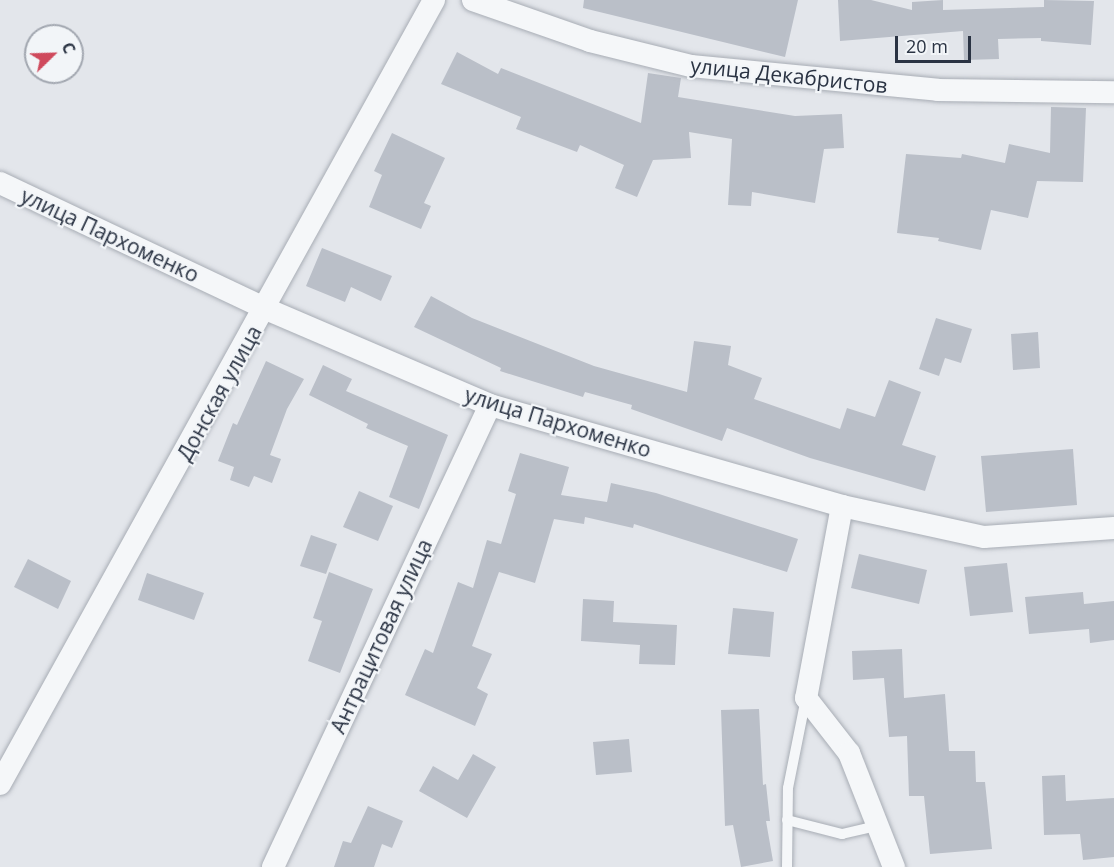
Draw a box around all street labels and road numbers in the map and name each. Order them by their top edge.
street label: улица Декабристов [689,52,889,98]
street label: улица Пархоменко [17,183,203,287]
street label: Донская улица [171,321,267,465]
street label: улица Пархоменко [462,382,654,462]
street label: Антрацитовая улица [325,535,437,737]

